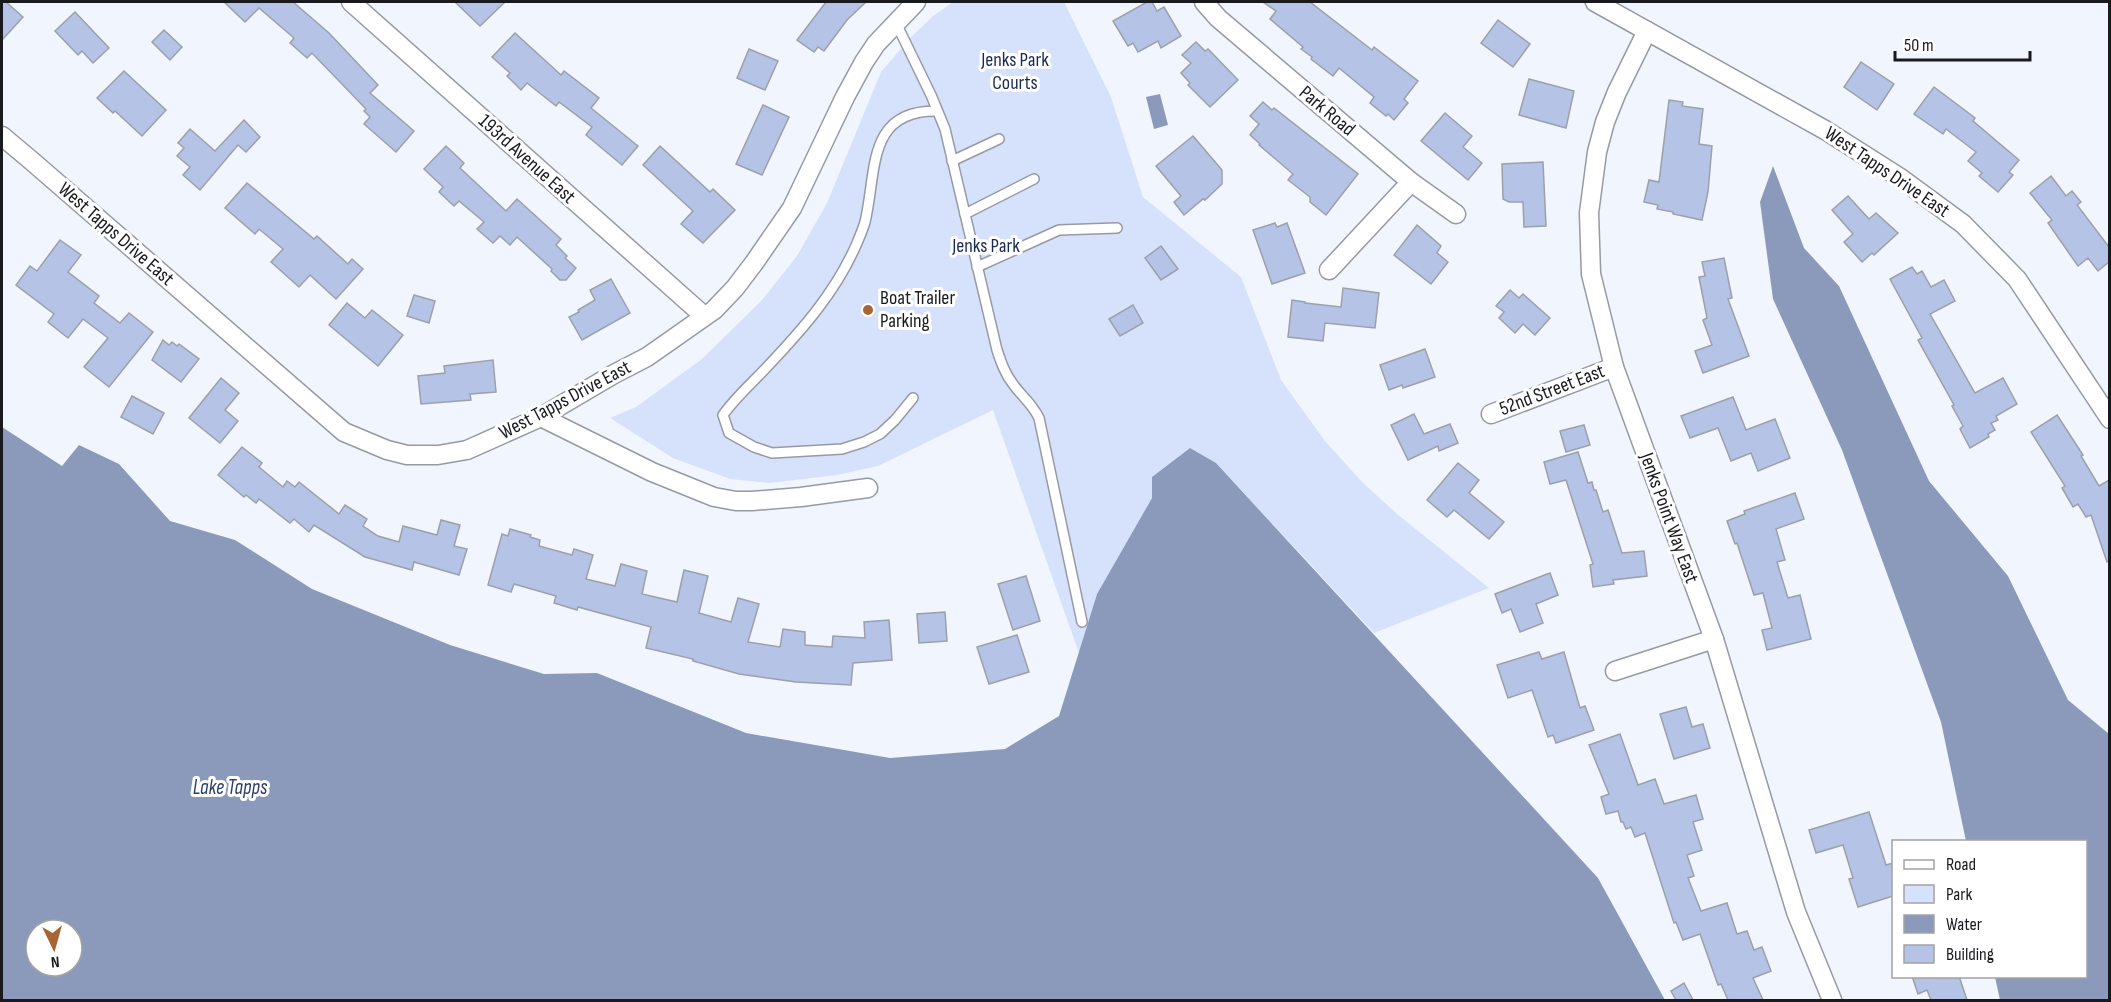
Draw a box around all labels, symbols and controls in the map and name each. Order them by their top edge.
scale bar [1895,24,2030,62]
text: 50 m [1904,35,1934,56]
park label: Jenks Park Courts [980,48,1049,95]
street label: Park Road [1294,81,1360,141]
street label: 193rd Avenue East [474,109,580,209]
street label: West Tapps Drive East [1820,121,1954,223]
street label: West Tapps Drive East [53,177,179,291]
park label: Jenks Park [951,234,1020,258]
place label: Boat Trailer Parking [880,286,955,333]
marker: Boat Trailer Parking [861,303,875,317]
street label: West Tapps Drive East [495,355,635,445]
street label: 52nd Street East [1496,359,1608,421]
street label: Jenks Point Way East [1634,449,1704,586]
water label: Lake Tapps [193,775,268,800]
legend [1892,840,2087,978]
text: Road [1946,854,1976,875]
text: Park [1946,884,1972,905]
text: Water [1946,914,1982,935]
north arrow [24,918,84,978]
text: Building [1946,944,1994,965]
text: N [50,952,60,971]

